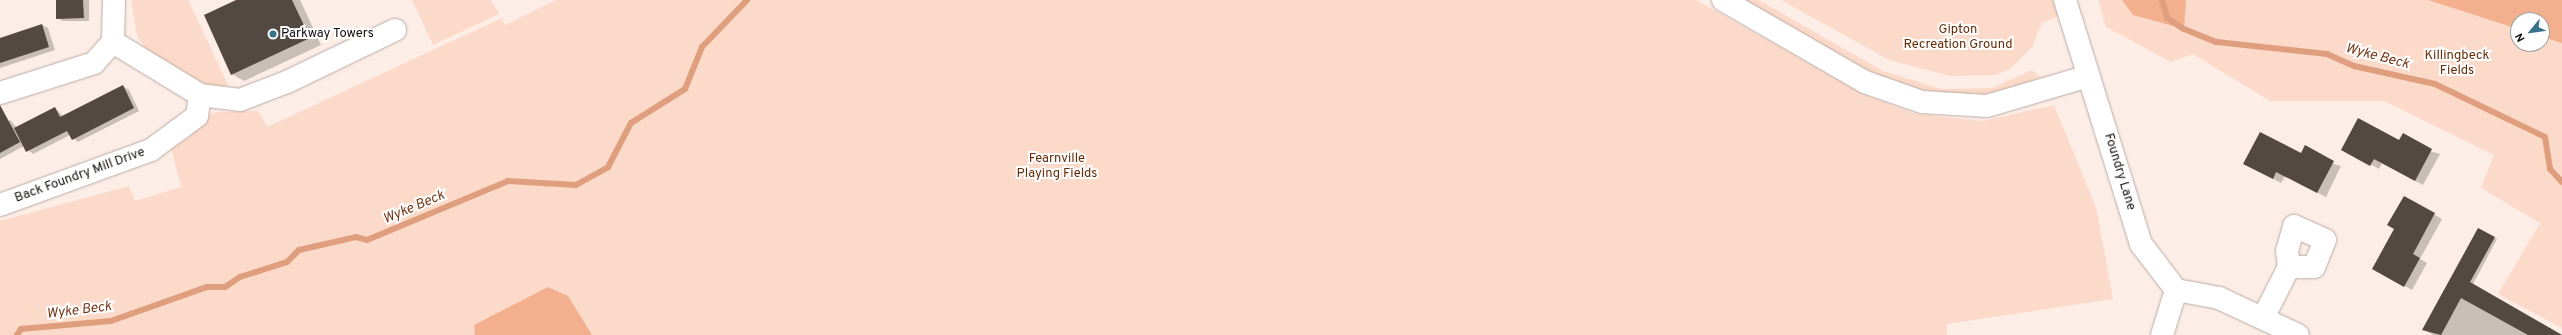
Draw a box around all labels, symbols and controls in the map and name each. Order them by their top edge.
north arrow [2510,12,2550,52]
park label: Gipton Recreation Ground [1903,23,2013,54]
place label: Parkway Towers [281,26,374,42]
marker: Parkway Towers [268,29,278,39]
text: N [2512,30,2528,44]
water label: Wyke Beck [2343,40,2411,74]
park label: Killingbeck Fields [2425,49,2489,80]
street label: Foundry Lane [2100,132,2138,212]
street label: Back Foundry Mill Drive [13,145,147,207]
park label: Fearnville Playing Fields [1017,152,1097,183]
water label: Wyke Beck [381,188,447,228]
water label: Wyke Beck [46,299,112,323]

